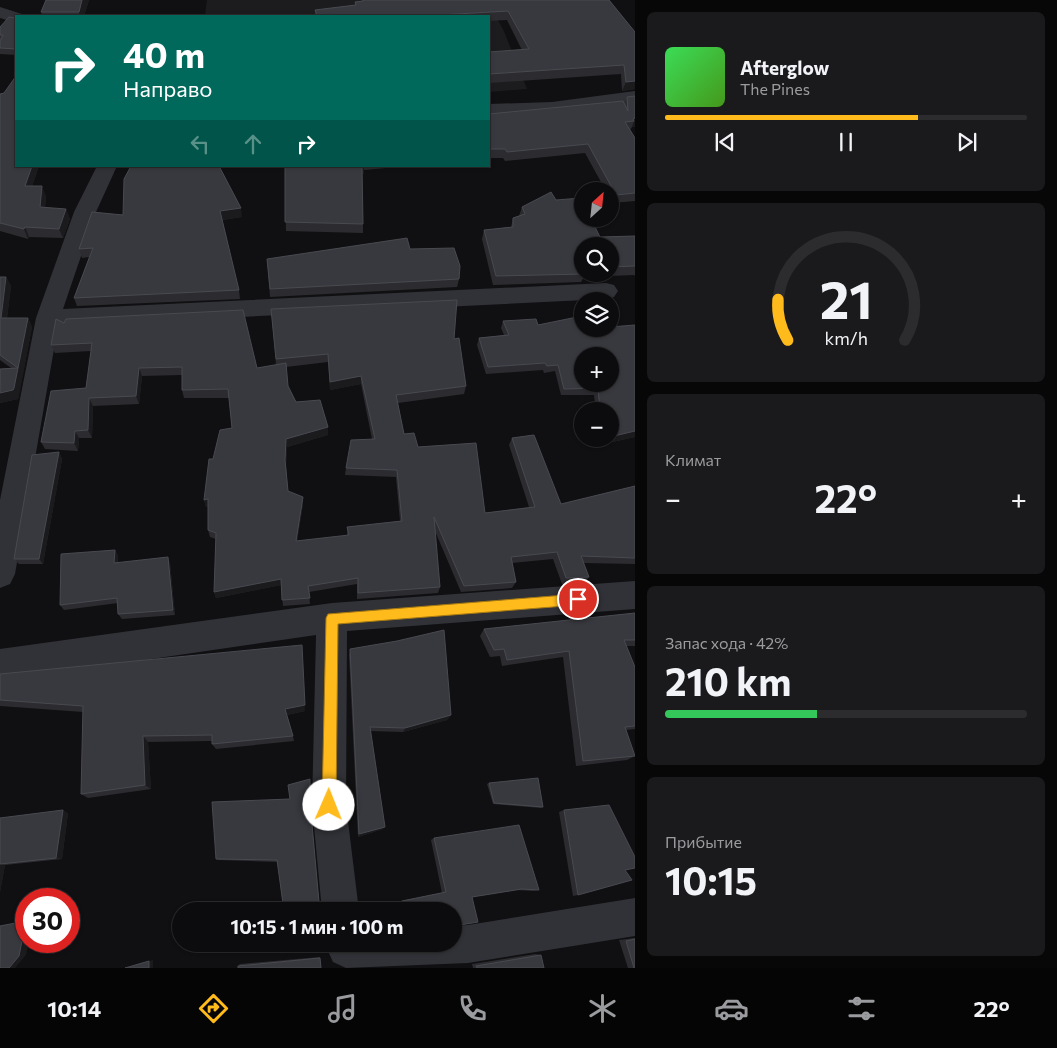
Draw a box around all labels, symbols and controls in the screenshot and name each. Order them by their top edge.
text: 40 m [123,32,205,75]
icon: right [40,35,105,100]
text: Afterglow [740,56,829,79]
text: Направо [123,75,213,102]
text: The Pines [740,79,810,98]
icon: previous [711,128,739,156]
icon: pause [832,128,860,156]
icon: next [953,128,981,156]
icon: left [186,130,214,158]
icon: ahead [239,130,267,158]
icon: right [292,130,320,158]
north arrow [574,182,619,228]
map controls [574,182,619,447]
button: search [574,237,619,282]
text: 21 [819,266,873,330]
button: layers [574,292,619,337]
text: km/h [824,327,868,349]
button: + [574,347,619,392]
button: − [574,402,619,447]
text: Климат [665,450,721,469]
text: 22° [814,474,877,521]
text: − [665,481,681,515]
text: + [1011,481,1027,515]
pin [557,578,599,620]
icon: arrive [564,585,592,613]
text: Запас хода · 42% [665,633,788,652]
text: 210 km [665,657,791,704]
position arrow [302,778,354,830]
text: Прибытие [665,832,742,851]
text: 10:15 [665,856,757,903]
speed limit sign: 30 [15,888,80,953]
text: 10:15 · 1 мин · 100 m [231,915,403,938]
icon: directions [196,991,231,1026]
icon: music [325,991,360,1026]
icon: phone [455,991,490,1026]
icon: climate [585,991,620,1026]
icon: car [714,991,749,1026]
icon: filters [844,991,879,1026]
text: 10:14 [47,995,101,1022]
text: 22° [973,995,1010,1022]

